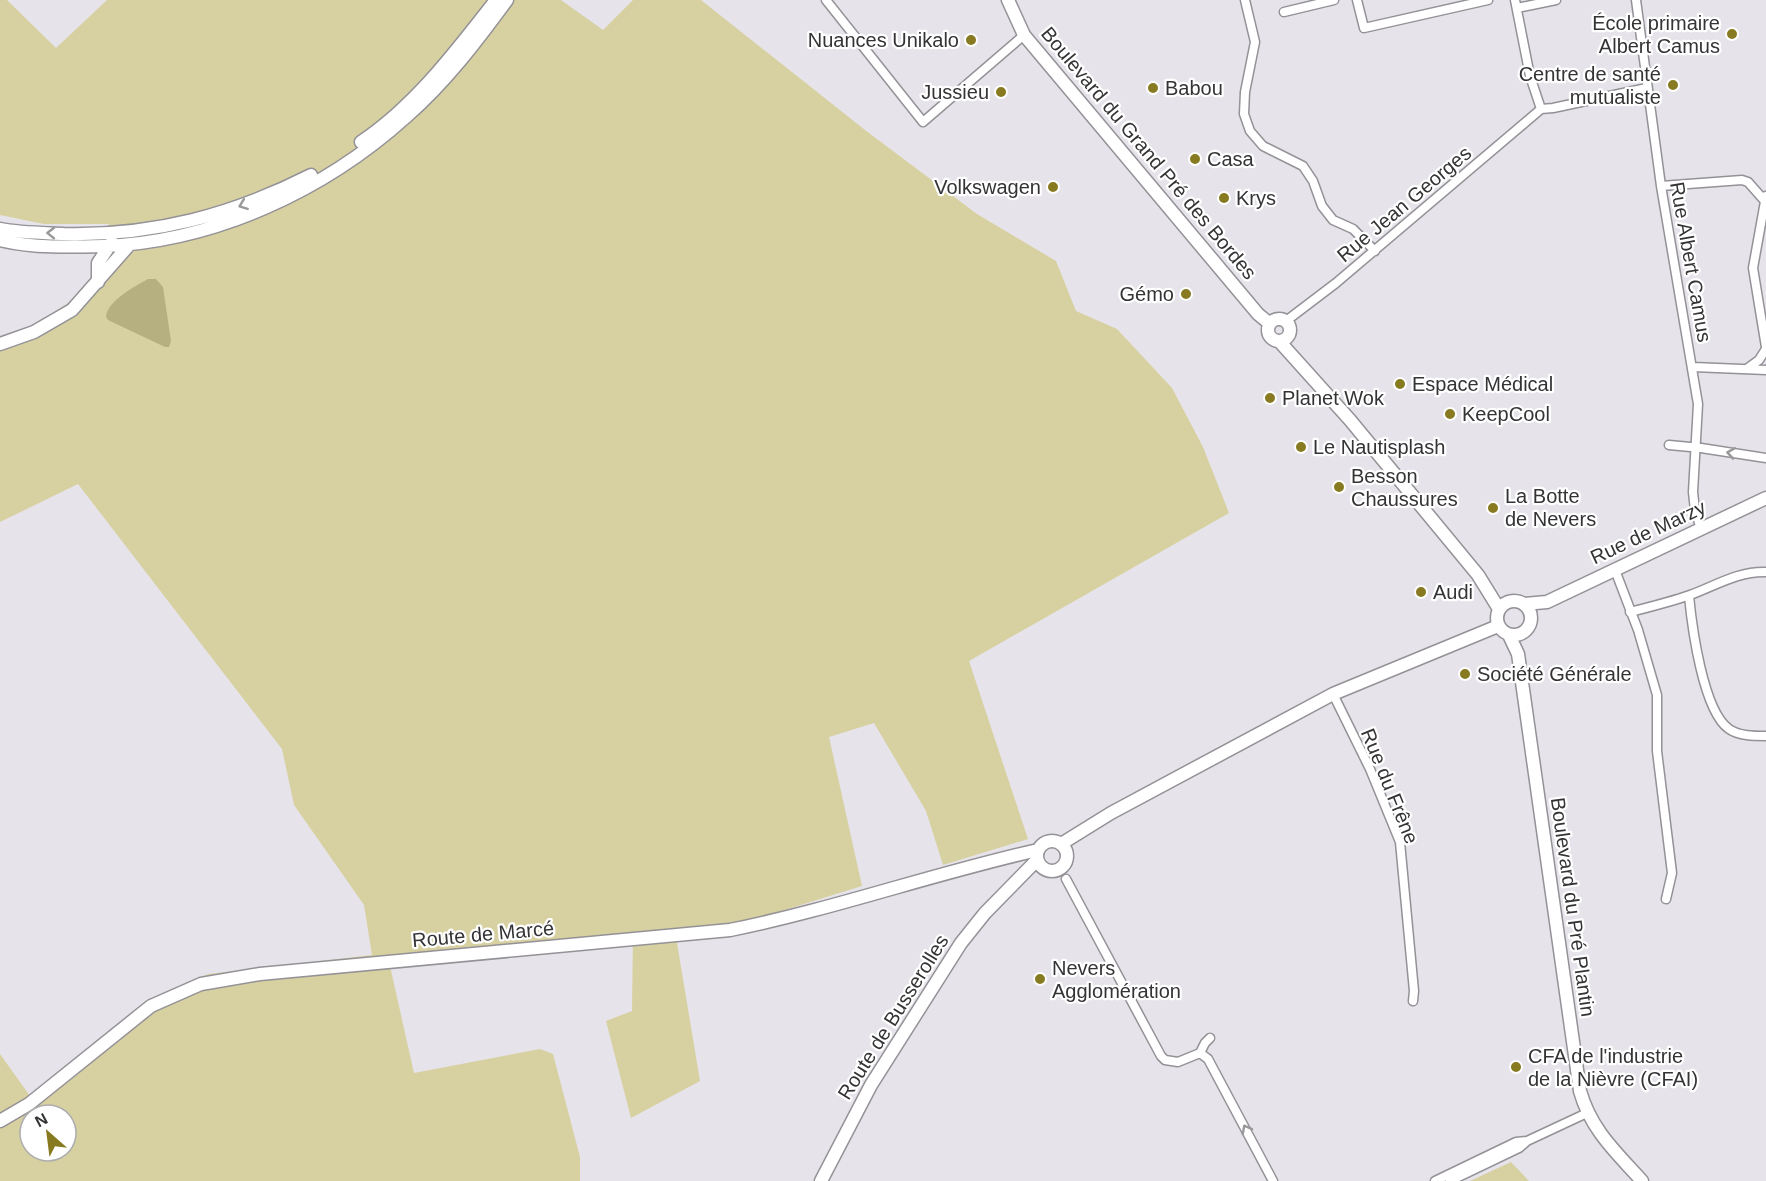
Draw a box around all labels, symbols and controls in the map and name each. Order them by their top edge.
place label: École primaire Albert Camus [1592,12,1720,57]
street label: Boulevard du Grand Pré des Bordes [1037,22,1261,284]
marker: École primaire Albert Camus [1725,27,1739,41]
place label: Nuances Unikalo [808,29,959,51]
marker: Nuances Unikalo [964,33,978,47]
place label: Centre de santé mutualiste [1519,63,1661,108]
place label: Babou [1165,77,1223,99]
marker: Centre de santé mutualiste [1666,78,1680,92]
place label: Jussieu [921,81,989,103]
marker: Babou [1146,81,1160,95]
marker: Jussieu [994,85,1008,99]
street label: Rue Jean Georges [1333,142,1475,266]
place label: Casa [1207,148,1255,170]
marker: Casa [1188,152,1202,166]
place label: Volkswagen [934,176,1041,198]
marker: Volkswagen [1046,180,1060,194]
street label: Rue Albert Camus [1666,180,1716,344]
place label: Krys [1236,187,1276,209]
marker: Krys [1217,191,1231,205]
one-way arrow [238,198,248,211]
one-way arrow [47,227,56,240]
place label: Gémo [1120,283,1174,305]
marker: Gémo [1179,287,1193,301]
place label: Espace Médical [1412,373,1553,395]
marker: Espace Médical [1393,377,1407,391]
place label: Planet Wok [1282,387,1385,409]
marker: Planet Wok [1263,391,1277,405]
place label: KeepCool [1462,403,1550,425]
marker: KeepCool [1443,407,1457,421]
place label: Le Nautisplash [1313,436,1445,458]
marker: Le Nautisplash [1294,440,1308,454]
one-way arrow [1726,447,1735,459]
place label: Besson Chaussures [1351,465,1458,510]
marker: Besson Chaussures [1332,480,1346,494]
place label: La Botte de Nevers [1505,485,1596,530]
street label: Rue de Marzy [1587,496,1709,568]
marker: La Botte de Nevers [1486,501,1500,515]
place label: Audi [1433,581,1473,603]
marker: Audi [1414,585,1428,599]
place label: Société Générale [1477,663,1632,685]
marker: Société Générale [1458,667,1472,681]
street label: Rue du Frêne [1357,725,1423,847]
street label: Boulevard du Pré Plantin [1547,796,1599,1018]
street label: Route de Marcé [411,917,555,951]
street label: Route de Busserolles [833,931,953,1103]
place label: Nevers Agglomération [1052,957,1181,1002]
marker: Nevers Agglomération [1033,972,1047,986]
place label: CFA de l'industrie de la Nièvre (CFAI) [1528,1045,1698,1090]
marker: CFA de l'industrie de la Nièvre (CFAI) [1509,1060,1523,1074]
north arrow [18,1103,78,1163]
text: N [32,1110,50,1130]
one-way arrow [1242,1125,1253,1136]

